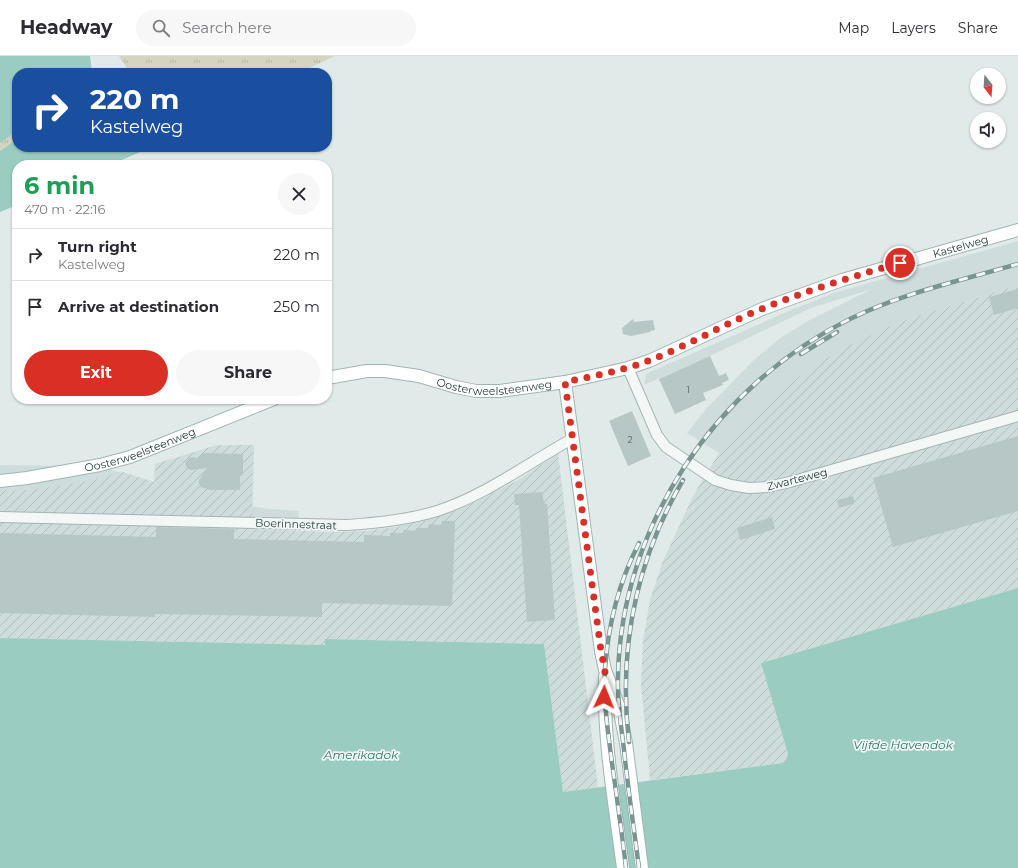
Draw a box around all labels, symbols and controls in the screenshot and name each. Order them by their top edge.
search box [136,10,416,46]
text: Headway [20,16,112,39]
icon: search [150,17,172,39]
text: Search here [182,18,272,37]
text: Map [838,19,869,37]
text: Layers [891,19,936,37]
text: Share [958,19,998,37]
north arrow [970,68,1006,104]
map controls [970,68,1006,148]
text: 220 m [90,82,179,116]
icon: right [24,84,76,136]
button: sound [970,112,1006,148]
text: Kastelweg [90,116,183,138]
text: 6 min [24,171,95,200]
button: close [278,173,320,215]
text: 470 m · 22:16 [24,201,105,217]
street label: Kastelweg [931,232,990,261]
text: Turn right [58,237,137,256]
icon: right [24,244,46,266]
text: 220 m [273,245,320,264]
pin [883,246,917,280]
icon: arrive [889,252,911,274]
text: Kastelweg [58,256,125,272]
icon: arrive [24,296,46,318]
text: Arrive at destination [58,297,219,316]
text: 250 m [273,297,320,316]
button: Exit [24,350,168,396]
button: Share [176,350,320,396]
street label: Oosterweelsteenweg [435,375,553,398]
house number: 1 [686,384,690,395]
street label: Oosterweelsteenweg [83,424,198,475]
house number: 2 [627,434,633,445]
street label: Zwarteweg [765,465,829,493]
street label: Boerinnestraat [255,516,338,532]
position arrow [583,676,625,718]
water label: Vijfde Havendok [853,737,954,752]
water label: Amerikadok [323,747,399,762]

